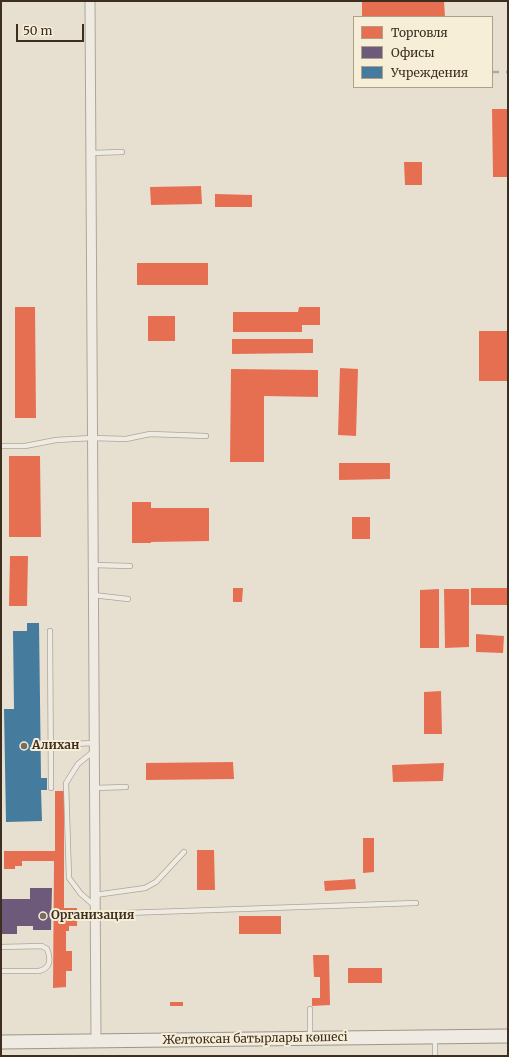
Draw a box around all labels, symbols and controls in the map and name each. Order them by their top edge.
scale bar [18,16,86,42]
legend [353,16,493,88]
text: 50 m [23,23,52,38]
text: Торговля [391,25,448,40]
text: Офисы [391,45,435,60]
text: Учреждения [391,65,468,80]
place label: Алихан [32,739,79,753]
marker: Алихан [19,741,29,751]
place label: Организация [51,909,134,923]
marker: Организация [38,911,48,921]
street label: Желтоксан батырлары көшесі [162,1030,348,1048]

